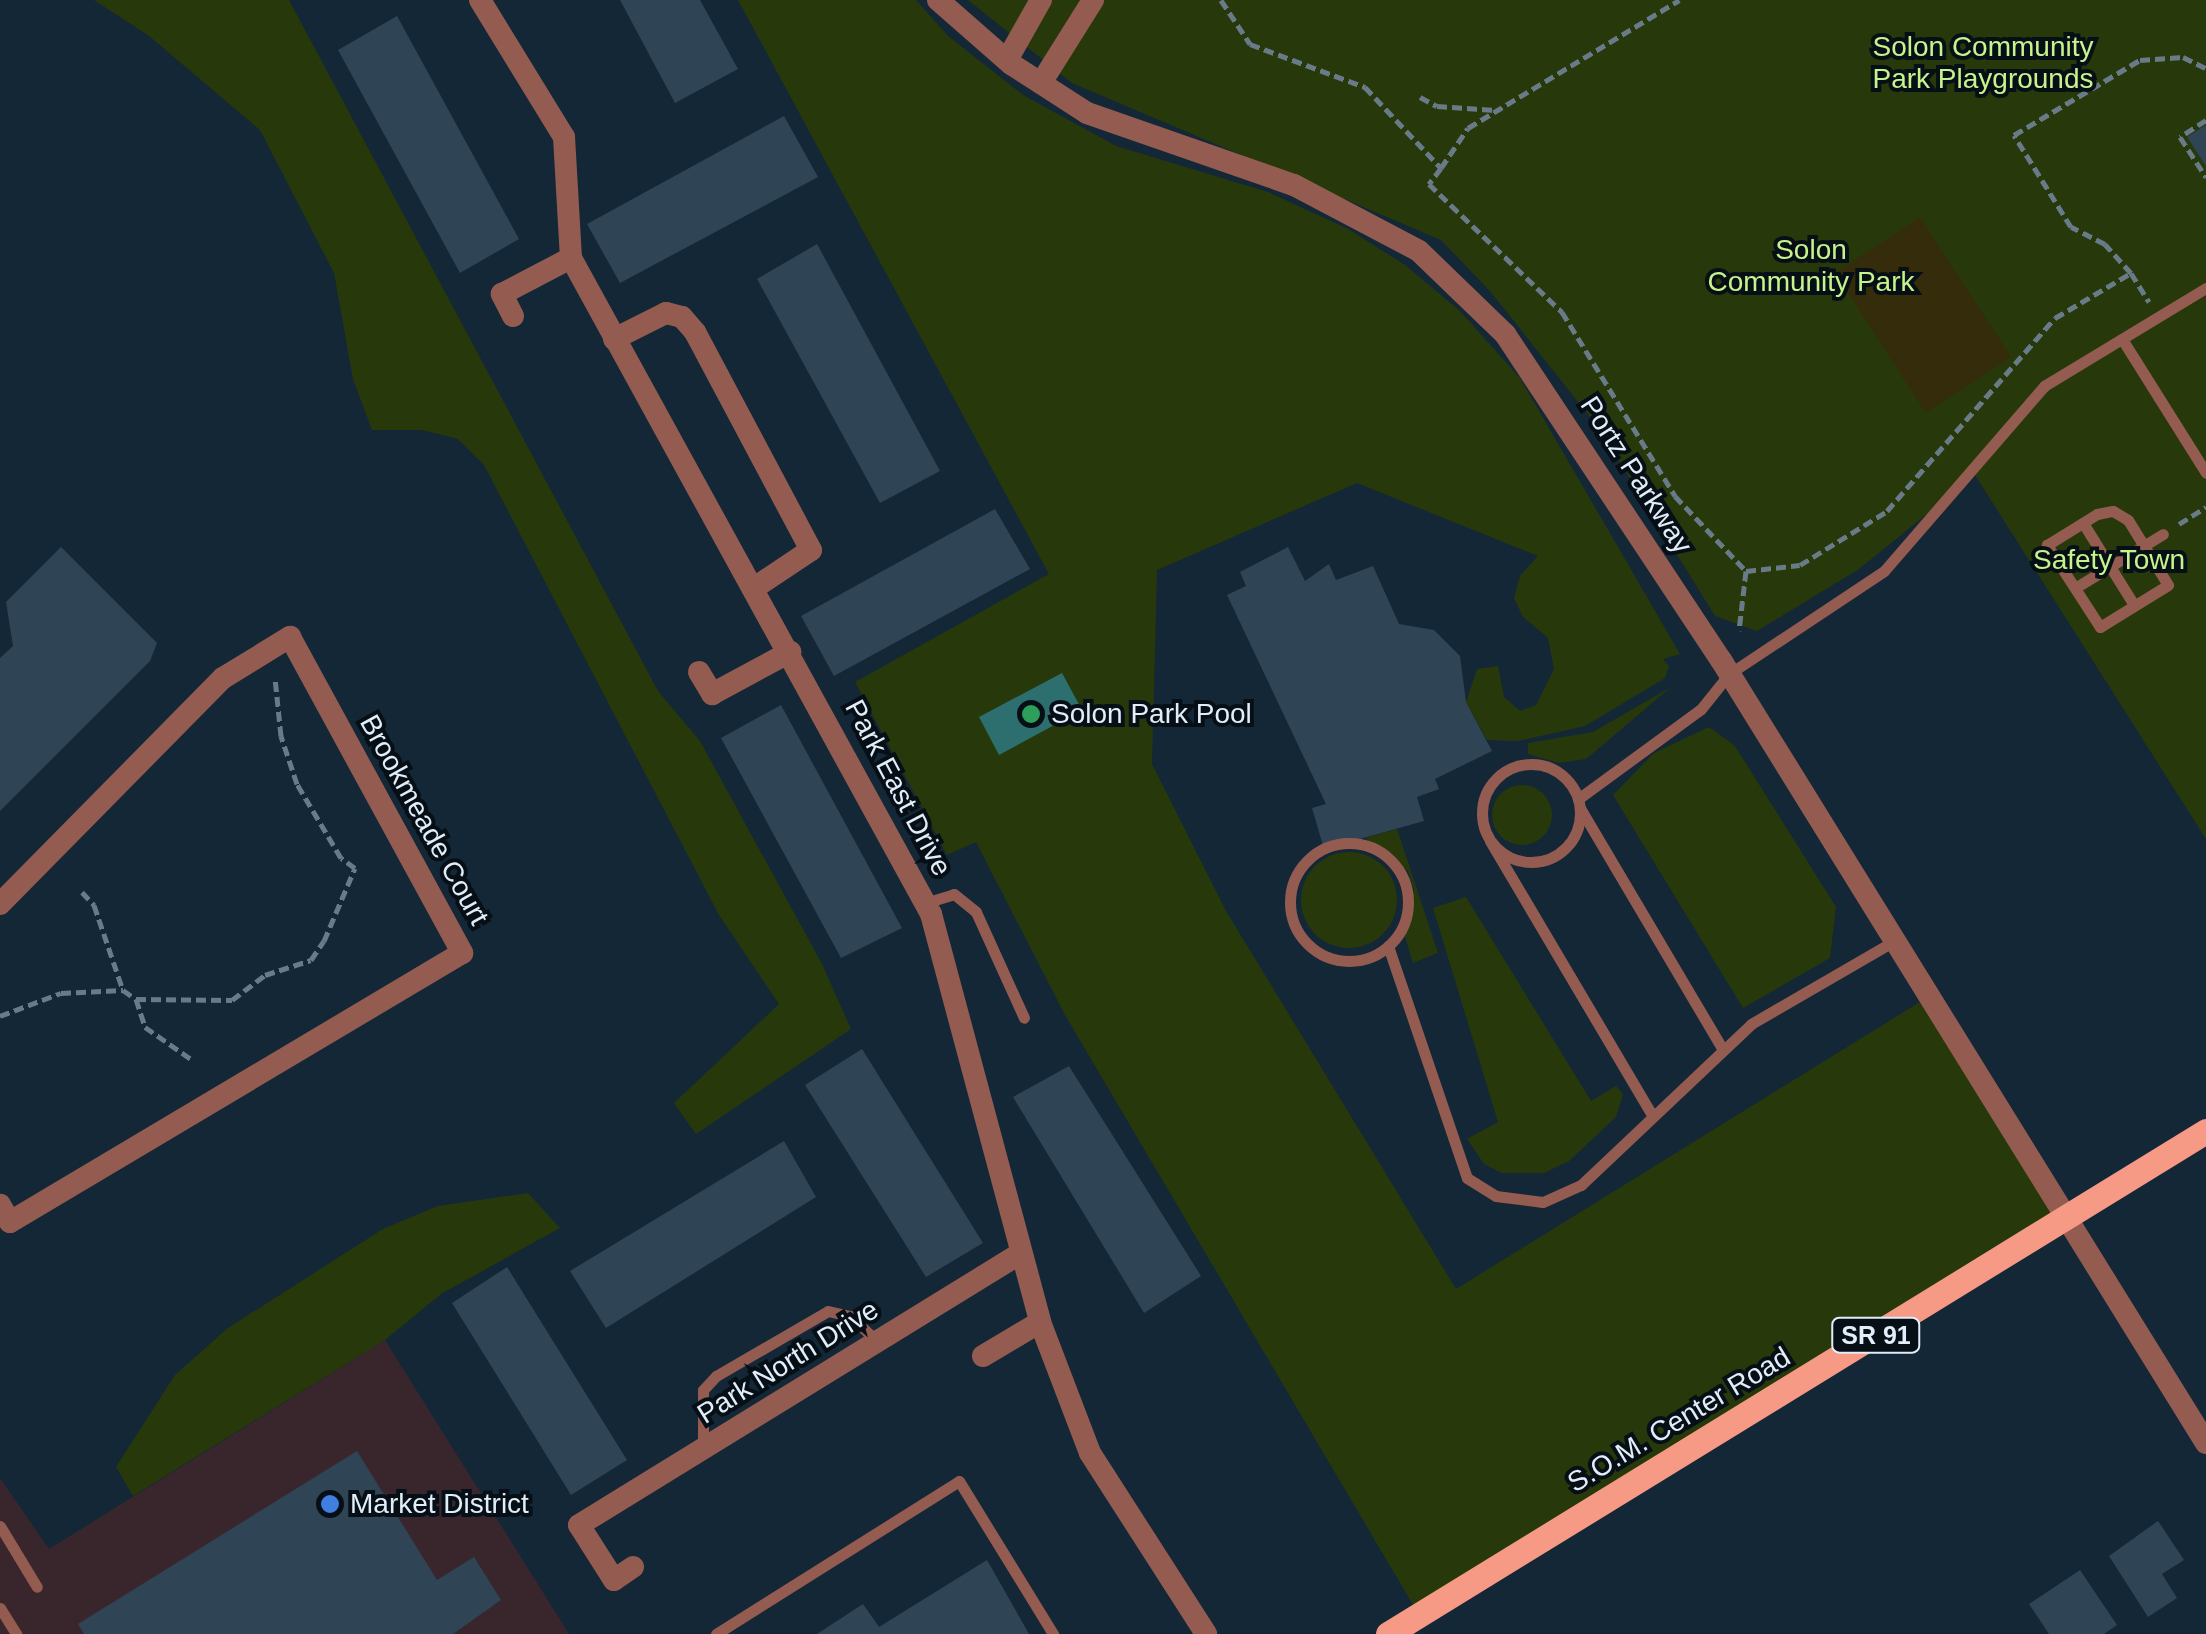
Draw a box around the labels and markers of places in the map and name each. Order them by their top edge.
place label: Solon Park Pool [1051,697,1252,731]
marker: Solon Park Pool [1020,703,1042,725]
place label: Market District [350,1487,529,1521]
marker: Market District [319,1493,341,1515]

